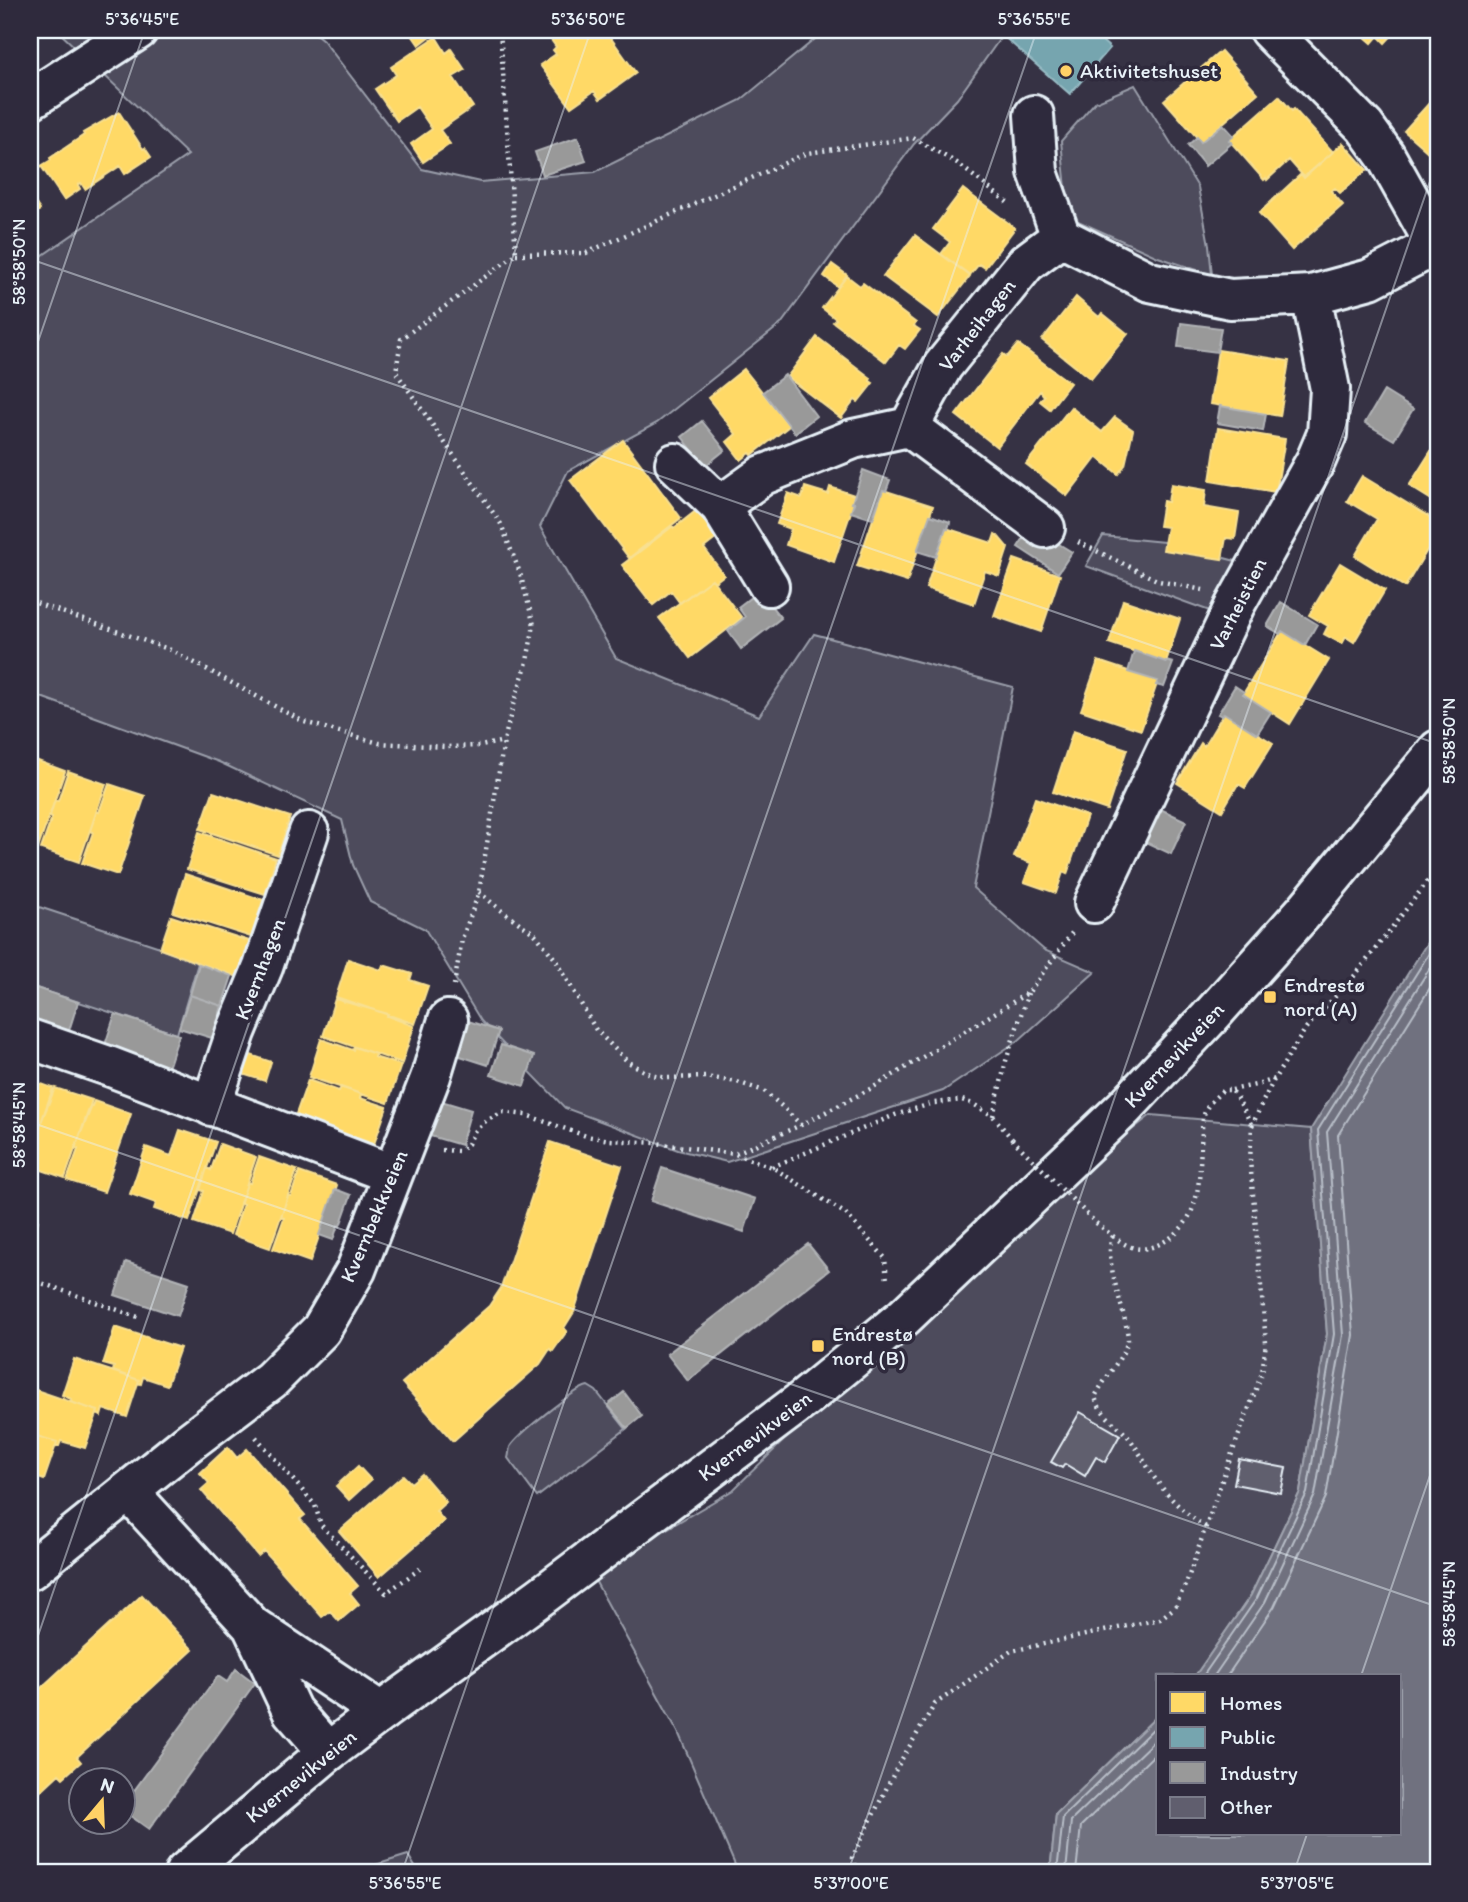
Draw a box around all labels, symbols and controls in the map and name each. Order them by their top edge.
text: 5°36'45"E [105,8,179,30]
text: 5°36'50"E [551,8,625,30]
text: 5°36'55"E [998,8,1070,30]
place label: Aktivitetshuset [1080,58,1218,83]
marker: Aktivitetshuset [1058,63,1074,79]
text: 58°58'50"N [8,219,30,305]
street label: Varheihagen [933,273,1021,376]
street label: Varheistien [1204,553,1272,654]
text: 58°58'50"N [1438,698,1460,784]
street label: Kvernhagen [229,914,290,1023]
place label: Endrestø nord (A) [1284,972,1365,1021]
marker: Endrestø nord (A) [1262,989,1278,1005]
street label: Kvernevikveien [1118,996,1229,1113]
text: 58°58'45"N [8,1082,30,1168]
street label: Kvernbekkveien [334,1146,413,1286]
place label: Endrestø nord (B) [832,1321,913,1370]
marker: Endrestø nord (B) [810,1338,826,1354]
street label: Kvernevikveien [693,1385,816,1486]
text: 58°58'45"N [1438,1561,1460,1647]
legend [1156,1674,1402,1836]
text: Homes [1220,1690,1282,1715]
street label: Kvernevikveien [240,1723,361,1828]
text: Public [1220,1724,1276,1749]
text: Industry [1220,1760,1298,1785]
north arrow [66,1766,136,1836]
text: N [98,1772,117,1798]
text: Other [1220,1794,1273,1819]
text: 5°36'55"E [369,1872,441,1894]
text: 5°37'00"E [813,1872,889,1894]
text: 5°37'05"E [1260,1872,1334,1894]

